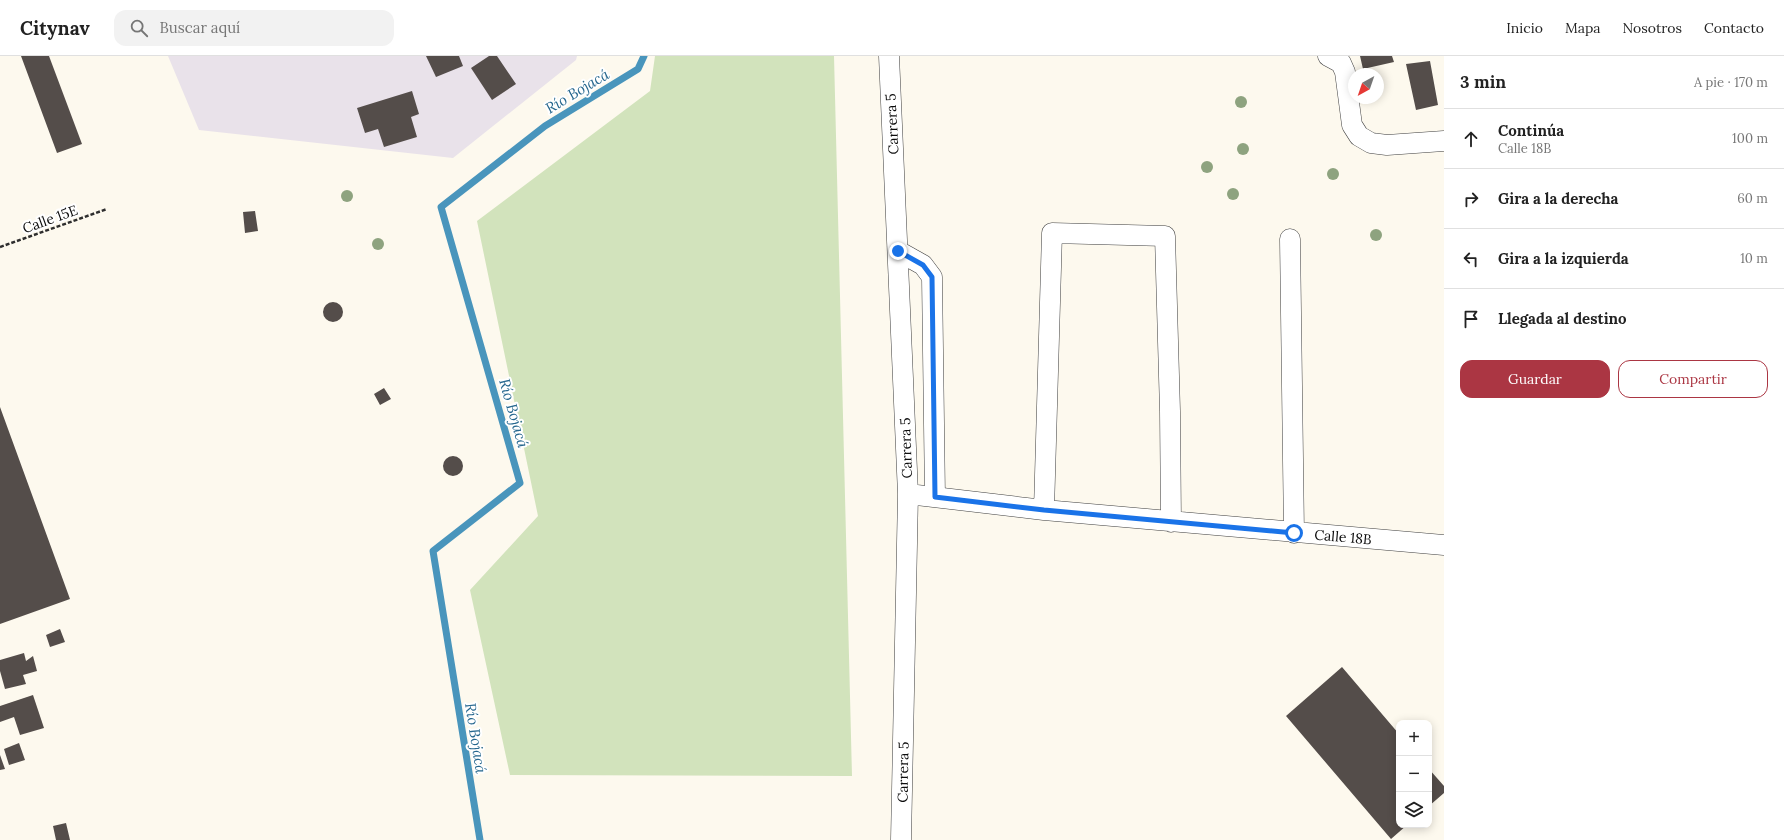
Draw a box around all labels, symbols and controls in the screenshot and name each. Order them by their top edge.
search box [114,10,394,46]
text: Citynav [20,16,90,40]
icon: search [128,17,150,39]
text: Buscar aquí [160,18,240,37]
text: Inicio [1506,19,1543,37]
text: Mapa [1565,19,1601,37]
text: Nosotros [1623,19,1682,37]
text: Contacto [1704,19,1764,37]
water label: Río Bojacá [542,64,613,117]
north arrow [1348,68,1384,104]
text: 3 min [1460,71,1506,93]
text: A pie · 170 m [1694,74,1768,91]
street label: Carrera 5 [881,93,903,155]
text: Continúa [1498,121,1564,140]
icon: ahead [1460,128,1482,150]
text: 100 m [1732,130,1768,147]
text: Calle 18B [1498,140,1551,157]
icon: right [1460,188,1482,210]
text: Gira a la derecha [1498,189,1618,208]
text: 60 m [1737,190,1768,207]
street label: Calle 15E [20,201,80,237]
route end [889,242,907,260]
icon: left [1460,248,1482,270]
text: Gira a la izquierda [1498,249,1629,268]
text: 10 m [1740,250,1768,267]
icon: arrive [1460,308,1482,330]
text: Llegada al destino [1498,309,1627,328]
button: Guardar [1460,360,1610,398]
button: Compartir [1618,360,1768,398]
water label: Río Bojacá [495,376,533,450]
street label: Carrera 5 [896,417,916,479]
route start [1285,524,1303,542]
street label: Calle 18B [1314,526,1373,548]
water label: Río Bojacá [461,701,491,775]
map controls [1396,720,1432,828]
button: + [1396,720,1432,756]
street label: Carrera 5 [893,741,913,803]
button: − [1396,756,1432,792]
button: layers [1396,792,1432,828]

